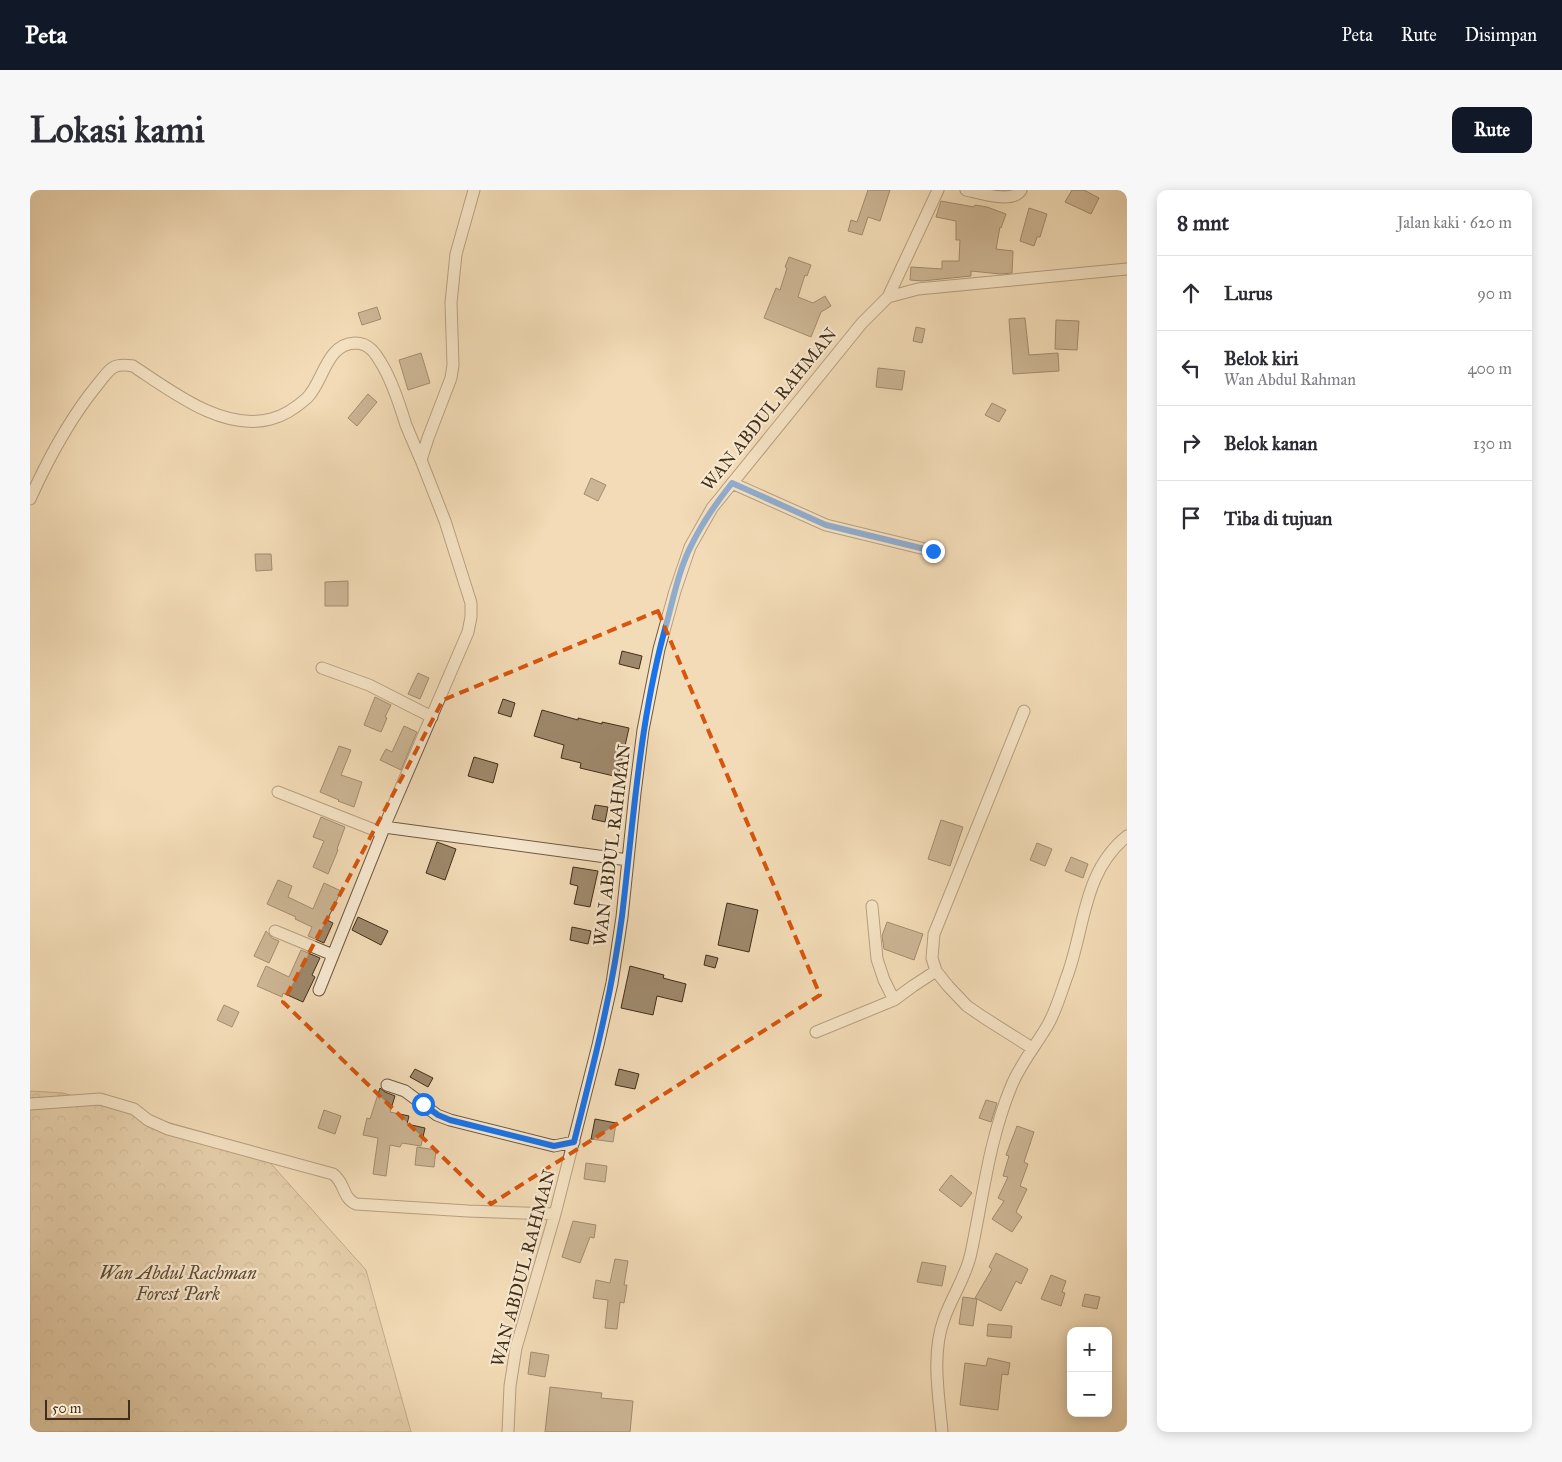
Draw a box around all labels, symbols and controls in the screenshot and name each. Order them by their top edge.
text: Peta [25,20,67,50]
text: Peta [1342,24,1373,46]
text: Rute [1401,24,1437,46]
text: Disimpan [1465,24,1537,46]
button: Rute [1452,107,1532,153]
text: Lokasi kami [30,109,205,152]
text: 8 mnt [1177,210,1229,236]
text: Jalan kaki · 620 m [1397,213,1512,232]
icon: ahead [1177,279,1205,307]
text: Lurus [1224,282,1272,305]
text: 90 m [1477,284,1512,303]
street label: WAN ABDUL RAHMAN [697,323,841,495]
text: Belok kiri [1224,347,1298,370]
icon: left [1177,354,1205,382]
text: 400 m [1468,359,1512,378]
text: Wan Abdul Rahman [1224,370,1356,389]
icon: right [1177,429,1205,457]
text: Belok kanan [1224,432,1318,455]
text: 130 m [1473,434,1512,453]
icon: arrive [1177,504,1205,532]
text: Tiba di tujuan [1224,507,1332,530]
route end [922,540,945,563]
street label: WAN ABDUL RAHMAN [589,743,635,947]
route start [412,1093,435,1116]
street label: WAN ABDUL RAHMAN [486,1167,560,1369]
park label: Wan Abdul Rachman Forest Park [99,1262,257,1305]
map controls [1067,1327,1112,1417]
button: + [1067,1327,1112,1372]
button: − [1067,1372,1112,1417]
scale bar [45,1397,130,1420]
text: 50 m [52,1400,81,1417]

